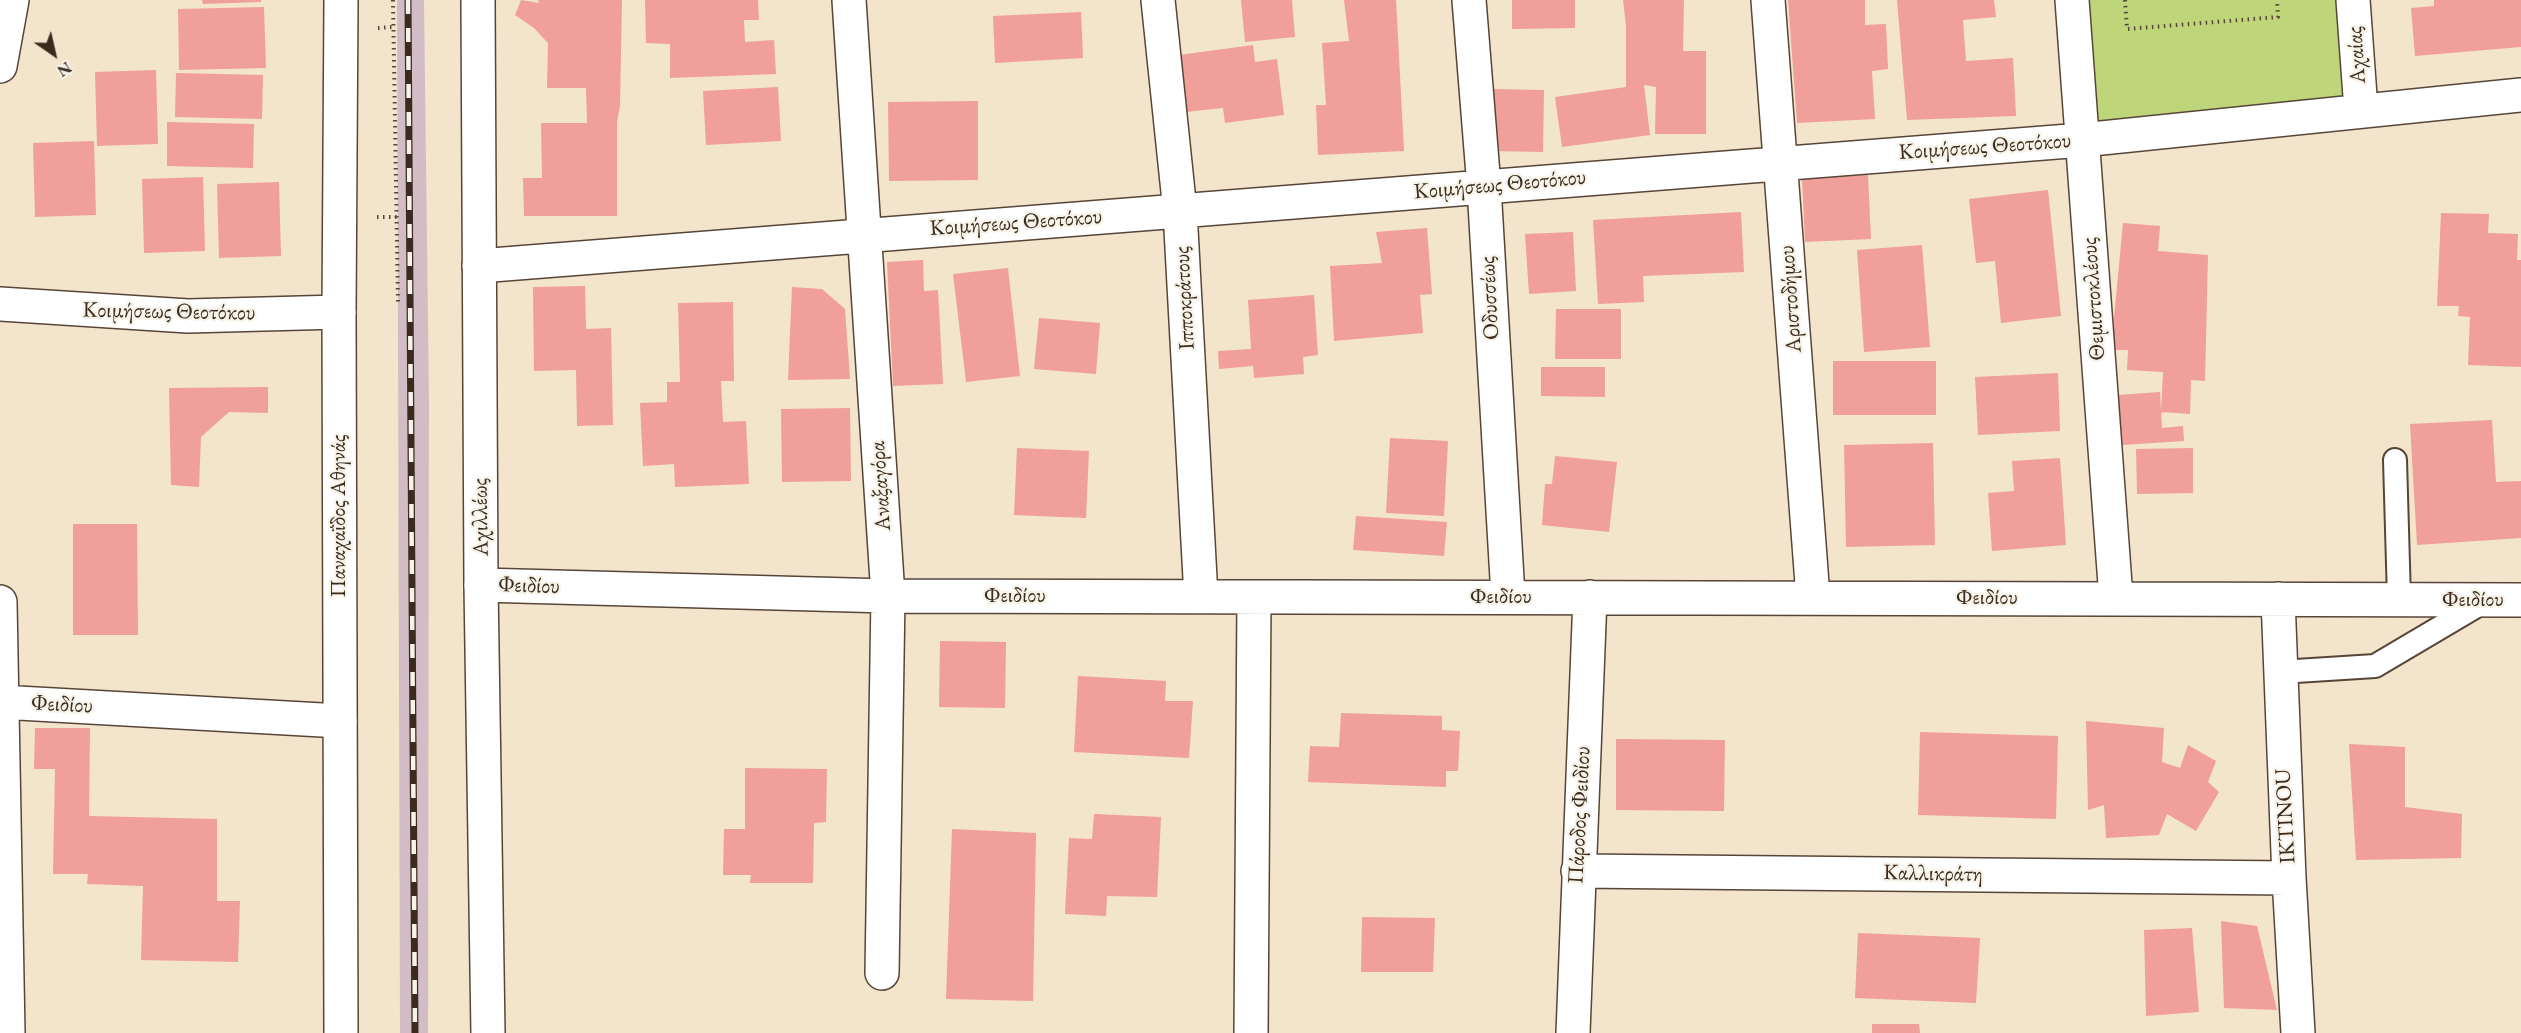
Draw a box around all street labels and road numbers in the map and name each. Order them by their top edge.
street label: Αχαίας [2342,25,2372,85]
street label: Κοιμήσεως Θεοτόκου [1898,128,2072,166]
street label: Κοιμήσεως Θεοτόκου [1413,164,1587,206]
street label: Κοιμήσεως Θεοτόκου [929,204,1103,242]
street label: Θεμιστοκλέους [2077,236,2111,362]
street label: Αριστοδήμου [1774,244,1808,354]
street label: Ιπποκράτους [1169,245,1201,351]
street label: Οδυσσέως [1475,255,1505,341]
street label: Κοιμήσεως Θεοτόκου [82,297,256,327]
street label: Παναχαΐδος Αθηνάς [326,434,352,598]
street label: Αναξαγόρα [865,440,897,532]
street label: Αχιλλέως [467,478,495,556]
street label: Φειδίου [498,572,560,600]
street label: Φειδίου [984,583,1046,609]
street label: Φειδίου [1470,584,1532,610]
street label: Φειδίου [1956,585,2018,611]
street label: Φειδίου [2442,587,2504,613]
street label: Φειδίου [30,690,94,720]
street label: Πάροδος Φειδίου [1563,745,1597,885]
street label: IKTINOU [2270,768,2302,864]
street label: Καλλικράτη [1883,860,1983,888]

